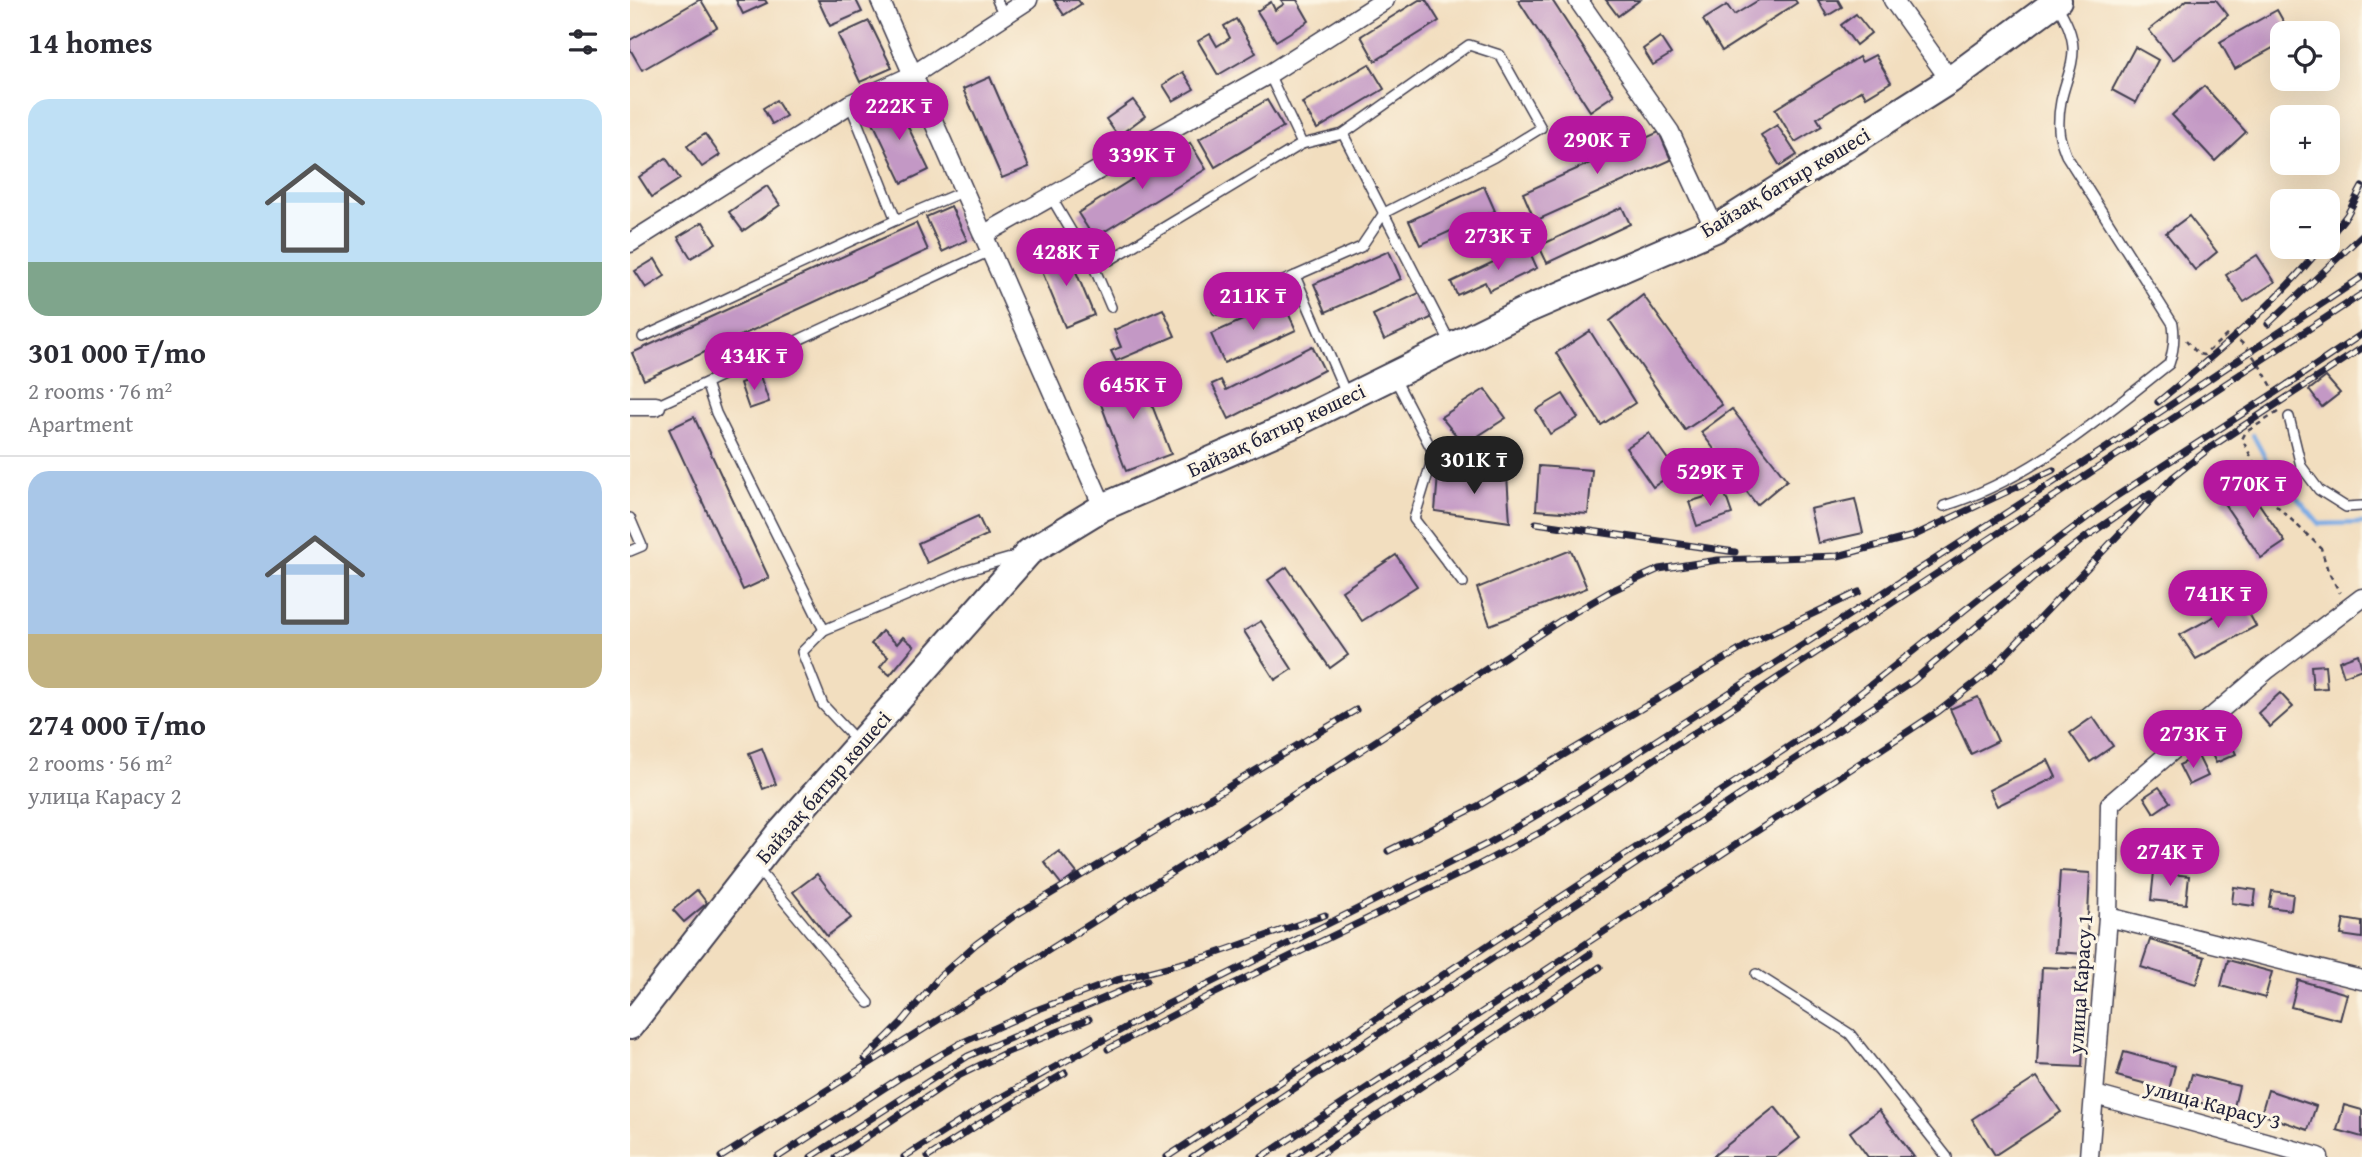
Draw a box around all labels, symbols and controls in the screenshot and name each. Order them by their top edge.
text: 14 homes [28,20,153,64]
map controls [2270,21,2340,259]
button: locate [2270,21,2340,91]
icon: filters [564,23,602,61]
pin: 222K ₸ [842,82,956,142]
text: 222K ₸ [865,88,933,121]
button: + [2270,105,2340,175]
pin: 290K ₸ [1540,116,1654,176]
street label: Байзақ батыр көшесі [1694,119,1876,245]
text: 290K ₸ [1563,122,1631,155]
pin: 339K ₸ [1085,132,1199,191]
text: 339K ₸ [1108,137,1176,170]
icon: home [252,145,378,271]
button: − [2270,189,2340,259]
pin: 273K ₸ [1441,212,1555,272]
text: 273K ₸ [1464,218,1532,251]
pin: 428K ₸ [1009,229,1123,288]
text: 428K ₸ [1032,234,1100,267]
pin: 211K ₸ [1196,272,1310,332]
text: 211K ₸ [1219,278,1287,311]
text: 301 000 ₸/mo [28,330,206,374]
pin: 434K ₸ [697,332,811,392]
text: 434K ₸ [720,338,788,371]
pin: 645K ₸ [1076,362,1190,421]
text: 645K ₸ [1099,367,1167,400]
text: 2 rooms · 76 m² [28,374,172,407]
street label: Байзақ батыр көшесі [1182,375,1370,485]
text: Apartment [28,407,133,440]
pin: 301K ₸ [1417,436,1531,496]
text: 301K ₸ [1440,442,1508,475]
pin: 529K ₸ [1653,448,1767,508]
text: 529K ₸ [1676,454,1744,487]
pin: 770K ₸ [2196,461,2310,520]
text: 770K ₸ [2219,466,2287,499]
icon: home [252,517,378,643]
pin: 741K ₸ [2161,570,2275,630]
text: 741K ₸ [2184,576,2252,609]
text: 274 000 ₸/mo [28,702,206,746]
street label: Байзақ батыр көшесі [748,704,898,870]
pin: 273K ₸ [2136,710,2250,770]
text: 273K ₸ [2159,716,2227,749]
text: 2 rooms · 56 m² [28,746,172,779]
text: улица Карасу 2 [28,779,182,812]
pin: 274K ₸ [2113,828,2227,888]
text: 274K ₸ [2136,834,2204,867]
street label: улица Карасу 1 [2060,913,2100,1056]
street label: улица Карасу 3 [2140,1071,2285,1137]

